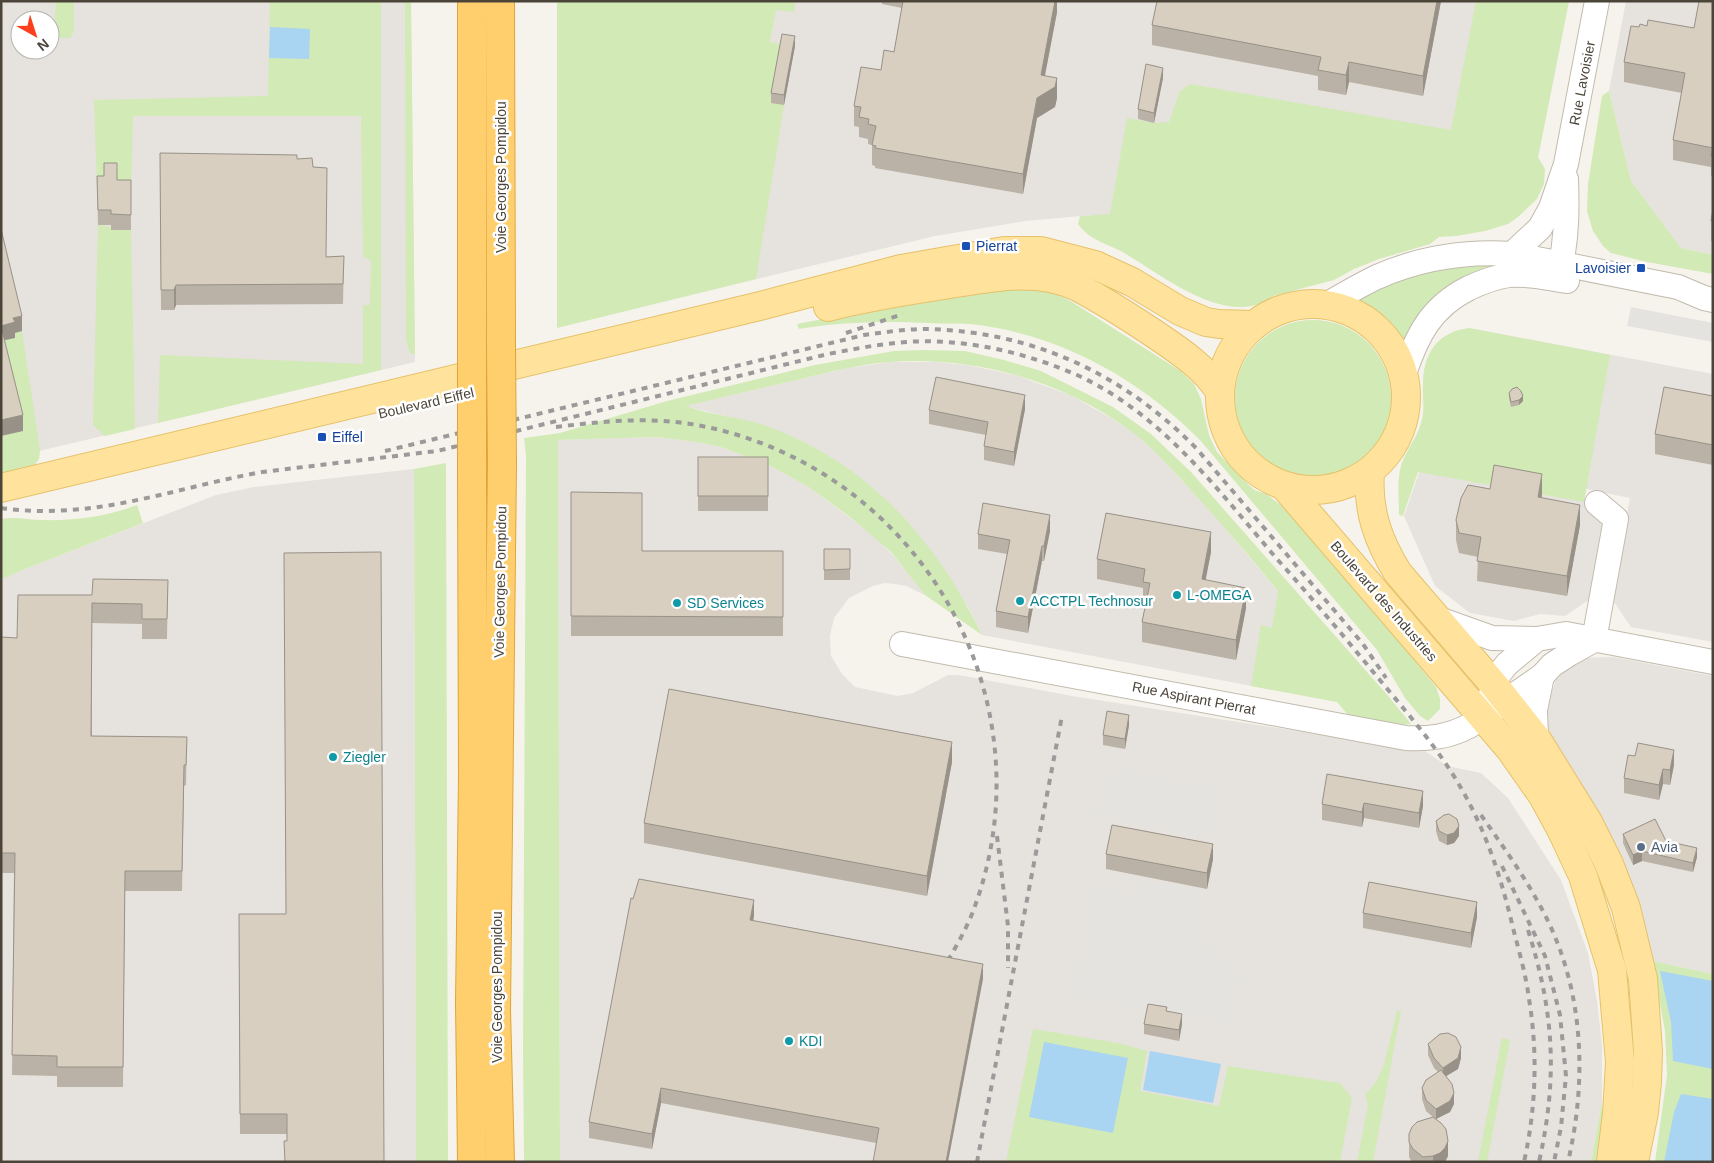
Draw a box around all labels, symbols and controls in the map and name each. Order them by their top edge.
north arrow [10,10,60,60]
text: N [34,36,52,55]
street label: Rue Lavoisier [1566,39,1598,127]
street label: Voie Georges Pompidou [493,101,509,253]
place label: Pierrat [976,238,1017,254]
marker: Pierrat [960,240,972,252]
place label: Lavoisier [1575,260,1631,276]
marker: Lavoisier [1635,262,1647,274]
street label: Boulevard Eiffel [377,384,475,422]
place label: Eiffel [332,429,363,445]
marker: Eiffel [316,431,328,443]
street label: Voie Georges Pompidou [491,506,509,658]
street label: Boulevard des Industries [1327,538,1441,664]
place label: L-OMEGA [1187,587,1252,603]
marker: L-OMEGA [1171,589,1183,601]
place label: ACCTPL Technosur [1030,593,1153,609]
place label: SD Services [687,595,764,611]
marker: ACCTPL Technosur [1014,595,1026,607]
marker: SD Services [671,597,683,609]
street label: Rue Aspirant Pierrat [1131,678,1257,718]
place label: Ziegler [343,749,386,765]
marker: Ziegler [327,751,339,763]
place label: Avia [1651,839,1678,855]
marker: Avia [1635,841,1647,853]
street label: Voie Georges Pompidou [489,911,505,1063]
place label: KDI [799,1033,822,1049]
marker: KDI [783,1035,795,1047]

